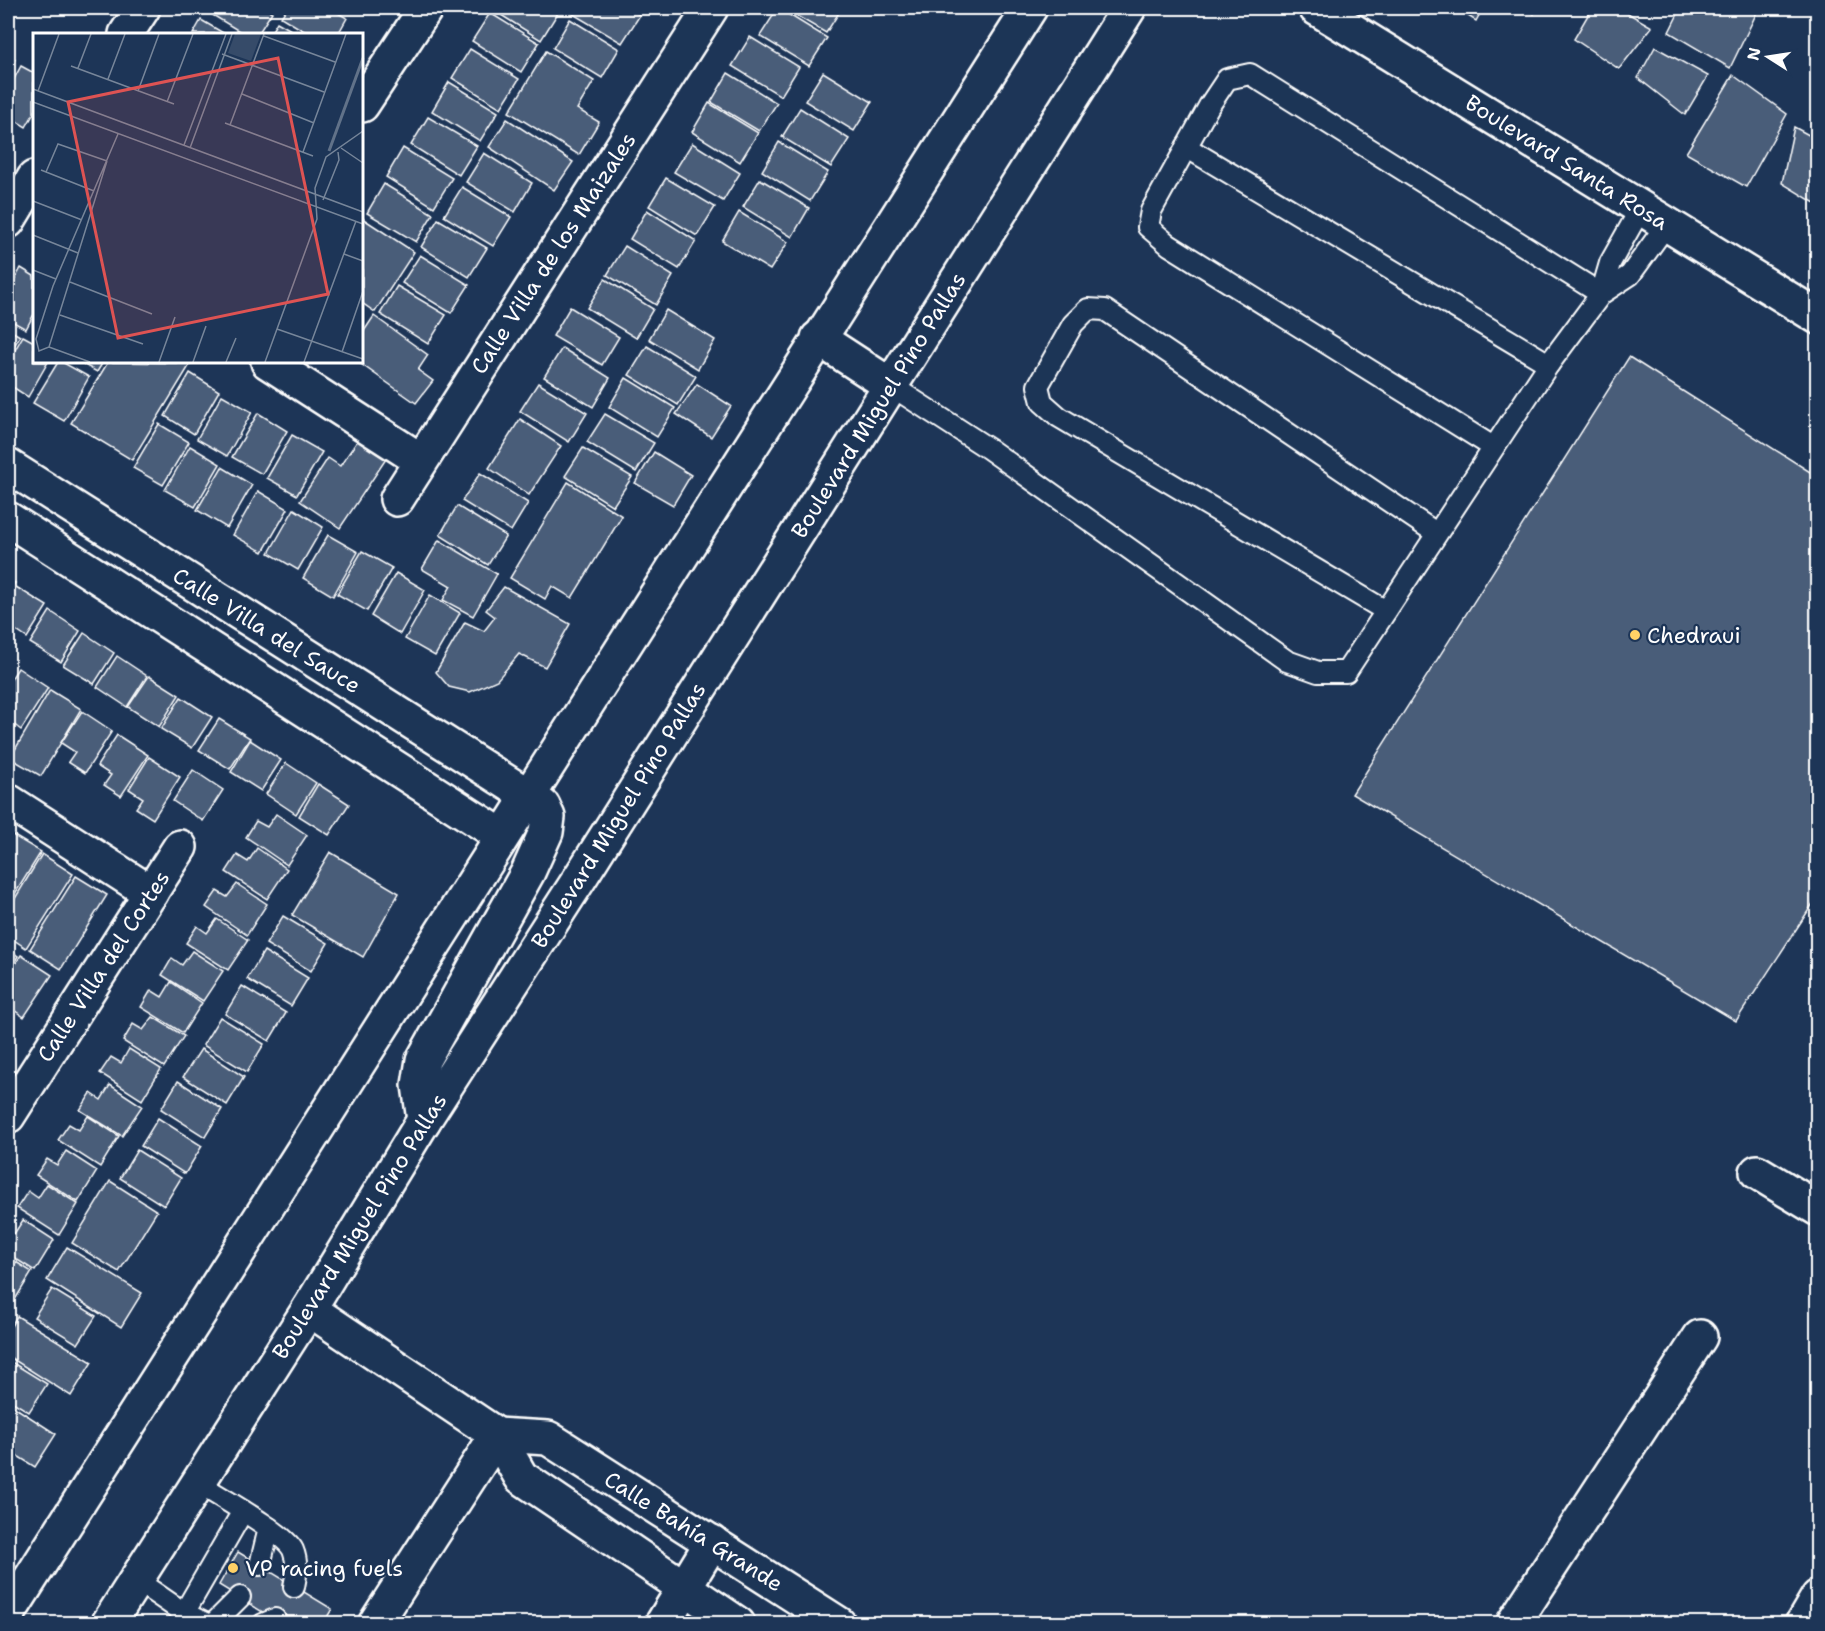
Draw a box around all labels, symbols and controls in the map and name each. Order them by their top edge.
north arrow [1738,27,1798,87]
inset map [33,33,363,363]
text: N [1742,46,1765,62]
street label: Boulevard Santa Rosa [1460,88,1674,237]
street label: Calle Villa de los Maizales [464,127,643,380]
street label: Boulevard Miguel Pino Pallas [784,267,972,544]
street label: Calle Villa del Sauce [167,561,366,700]
place label: Chedraui [1647,621,1741,650]
marker: Chedraui [1628,628,1642,642]
street label: Boulevard Miguel Pino Pallas [524,677,712,954]
street label: Calle Villa del Cortes [31,865,176,1068]
street label: Boulevard Miguel Pino Pallas [265,1088,453,1365]
street label: Calle Bahía Grande [599,1465,789,1598]
place label: VP racing fuels [245,1554,403,1583]
marker: VP racing fuels [226,1561,240,1575]

